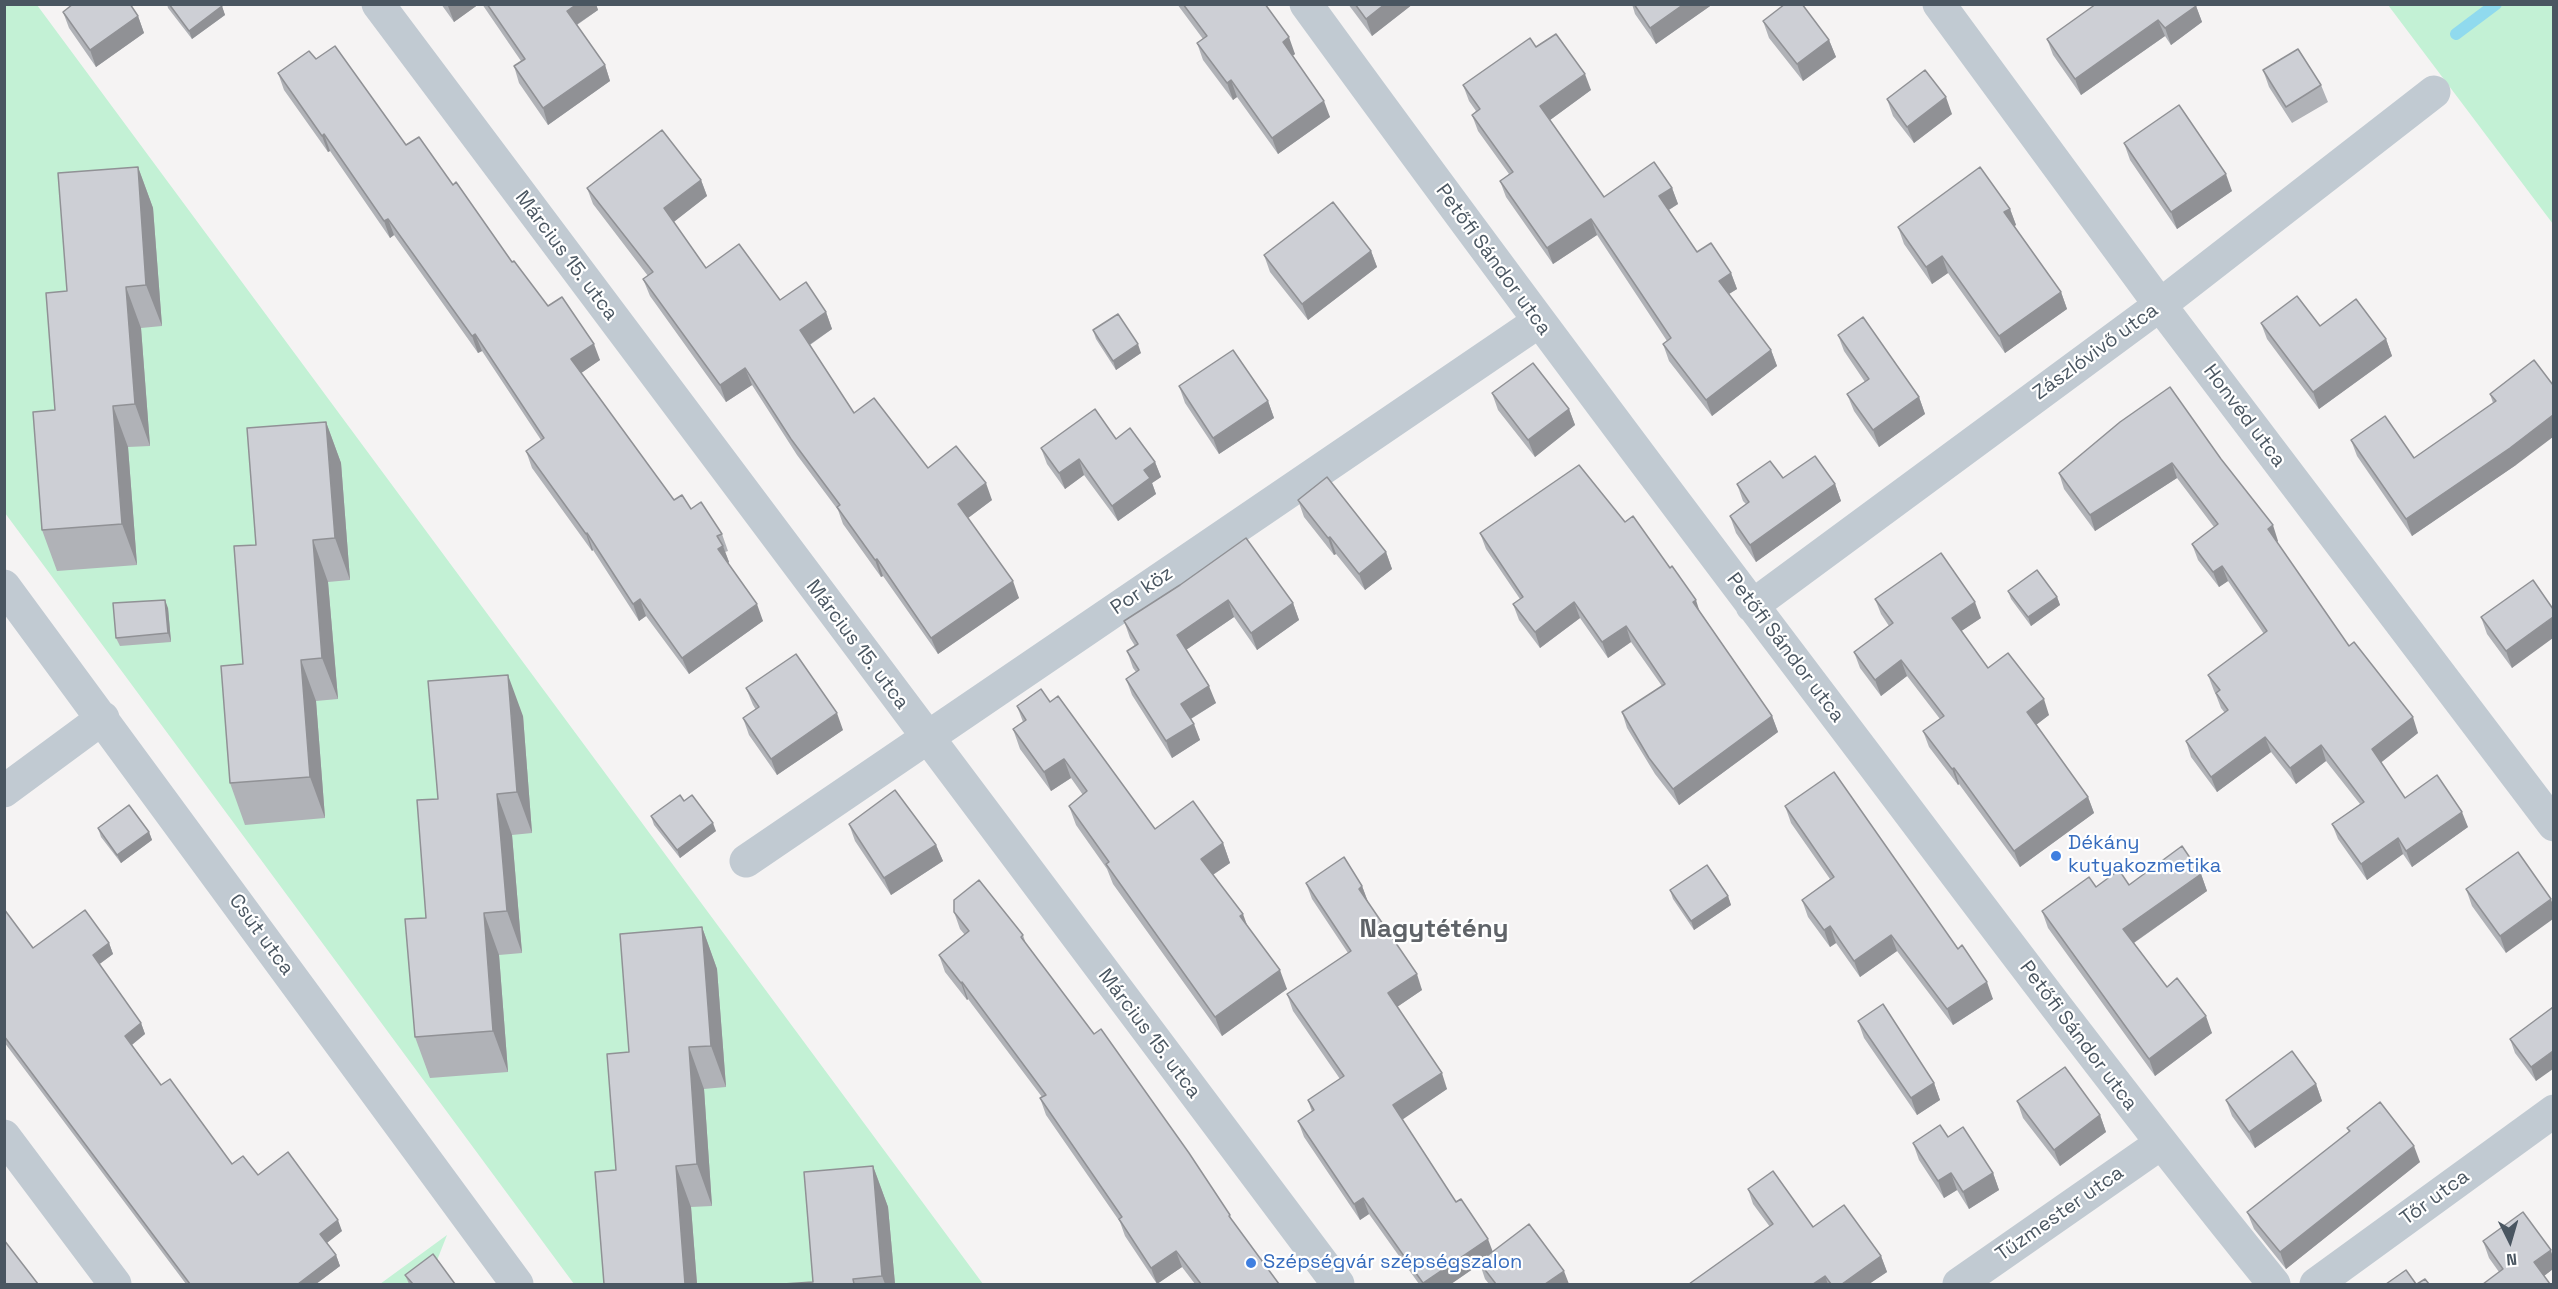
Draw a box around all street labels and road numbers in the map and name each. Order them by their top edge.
street label: Petőfi Sándor utca [1430,180,1556,340]
street label: Március 15. utca [510,187,622,325]
street label: Zászlóvivő utca [2029,299,2163,405]
street label: Honvéd utca [2198,360,2290,472]
street label: Por köz [1107,562,1177,620]
street label: Petőfi Sándor utca [1721,569,1849,727]
street label: Március 15. utca [801,576,913,714]
street label: Csút utca [224,890,298,980]
street label: Petőfi Sándor utca [2014,957,2142,1115]
street label: Március 15. utca [1093,965,1205,1103]
street label: Tűzmester utca [1992,1161,2128,1267]
street label: Tőr utca [2396,1165,2474,1231]

